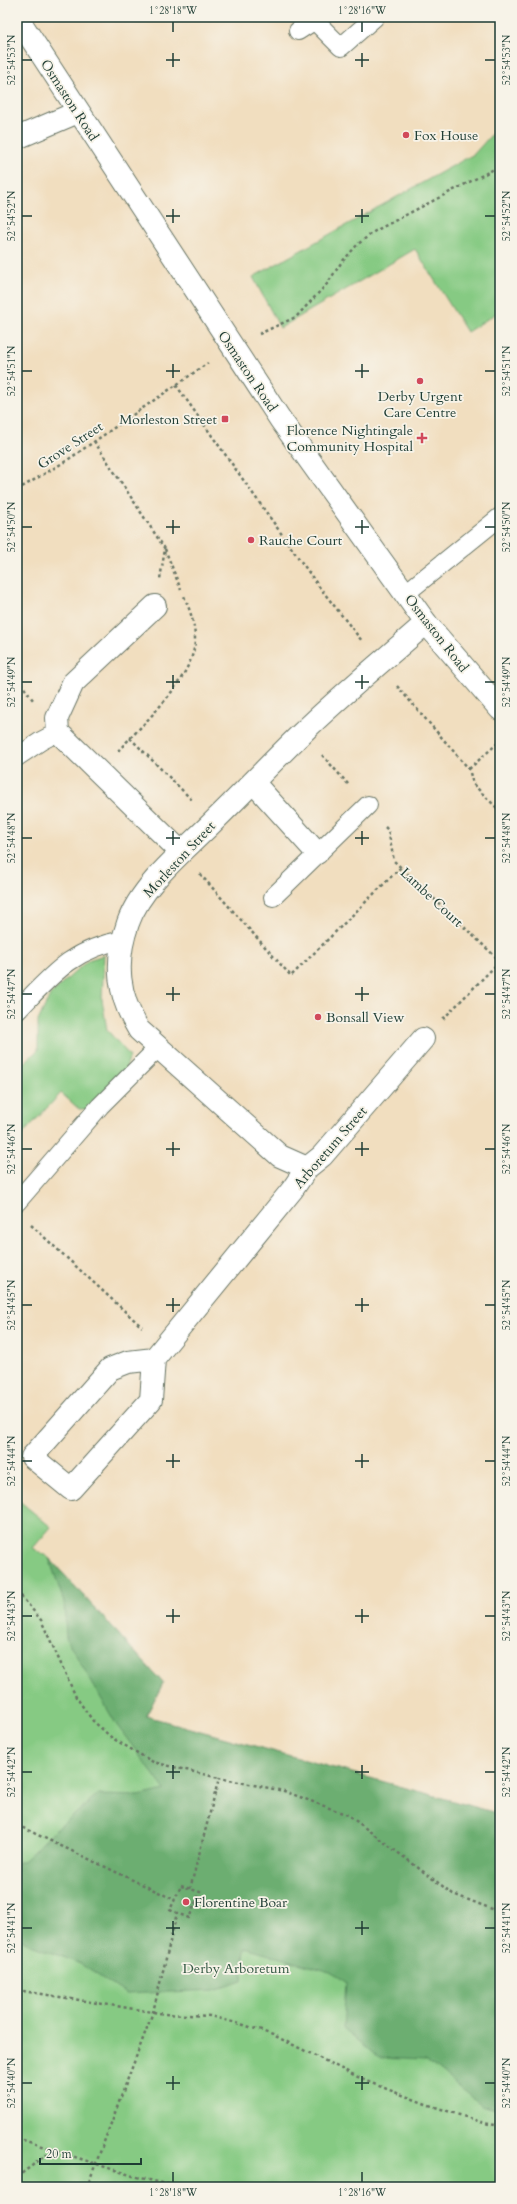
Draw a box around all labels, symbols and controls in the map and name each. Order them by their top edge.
text: 1°28'18"W [149,4,198,18]
text: 1°28'16"W [338,4,387,18]
text: 52°54'53"N [5,34,19,85]
text: 52°54'53"N [500,34,514,85]
street label: Osmaston Road [36,56,103,145]
place label: Fox House [414,126,478,145]
marker: Fox House [401,130,411,140]
text: 52°54'52"N [5,190,19,241]
text: 52°54'52"N [500,190,514,241]
street label: Osmaston Road [213,327,282,416]
text: 52°54'51"N [5,345,19,396]
text: 52°54'51"N [500,345,514,396]
marker: Derby Urgent Care Centre [415,376,425,386]
place label: Derby Urgent Care Centre [378,387,463,422]
place label: Morleston Street [119,410,218,429]
marker: Morleston Street [220,414,230,424]
street label: Grove Street [34,417,107,474]
place label: Florence Nightingale Community Hospital [286,421,413,456]
marker: Florence Nightingale Community Hospital [416,432,428,444]
text: 52°54'50"N [5,501,19,552]
text: 52°54'50"N [500,501,514,552]
place label: Rauche Court [259,531,343,550]
marker: Rauche Court [246,535,256,545]
street label: Osmaston Road [400,590,473,677]
text: 52°54'49"N [5,656,19,707]
text: 52°54'49"N [500,656,514,707]
text: 52°54'48"N [5,812,19,863]
text: 52°54'48"N [500,812,514,863]
street label: Morleston Street [139,817,220,902]
street label: Lambe Court [396,863,468,932]
text: 52°54'47"N [5,968,19,1019]
text: 52°54'47"N [500,968,514,1019]
place label: Bonsall View [326,1008,405,1027]
marker: Bonsall View [313,1012,323,1022]
street label: Arboretum Street [289,1102,372,1192]
text: 52°54'46"N [5,1123,19,1174]
text: 52°54'46"N [500,1123,514,1174]
text: 52°54'45"N [5,1279,19,1330]
text: 52°54'45"N [500,1279,514,1330]
text: 52°54'44"N [5,1435,19,1486]
text: 52°54'44"N [500,1435,514,1486]
text: 52°54'43"N [5,1590,19,1641]
text: 52°54'43"N [500,1590,514,1641]
text: 52°54'42"N [5,1746,19,1797]
text: 52°54'42"N [500,1746,514,1797]
place label: Florentine Boar [194,1893,288,1912]
marker: Florentine Boar [181,1897,191,1907]
text: 52°54'41"N [5,1902,19,1953]
text: 52°54'41"N [500,1902,514,1953]
park label: Derby Arboretum [182,1959,290,1978]
text: 52°54'40"N [5,2057,19,2108]
text: 52°54'40"N [500,2057,514,2108]
scale bar [40,2140,141,2166]
text: 20 m [46,2146,73,2162]
text: 1°28'18"W [149,2186,198,2200]
text: 1°28'16"W [338,2186,387,2200]

